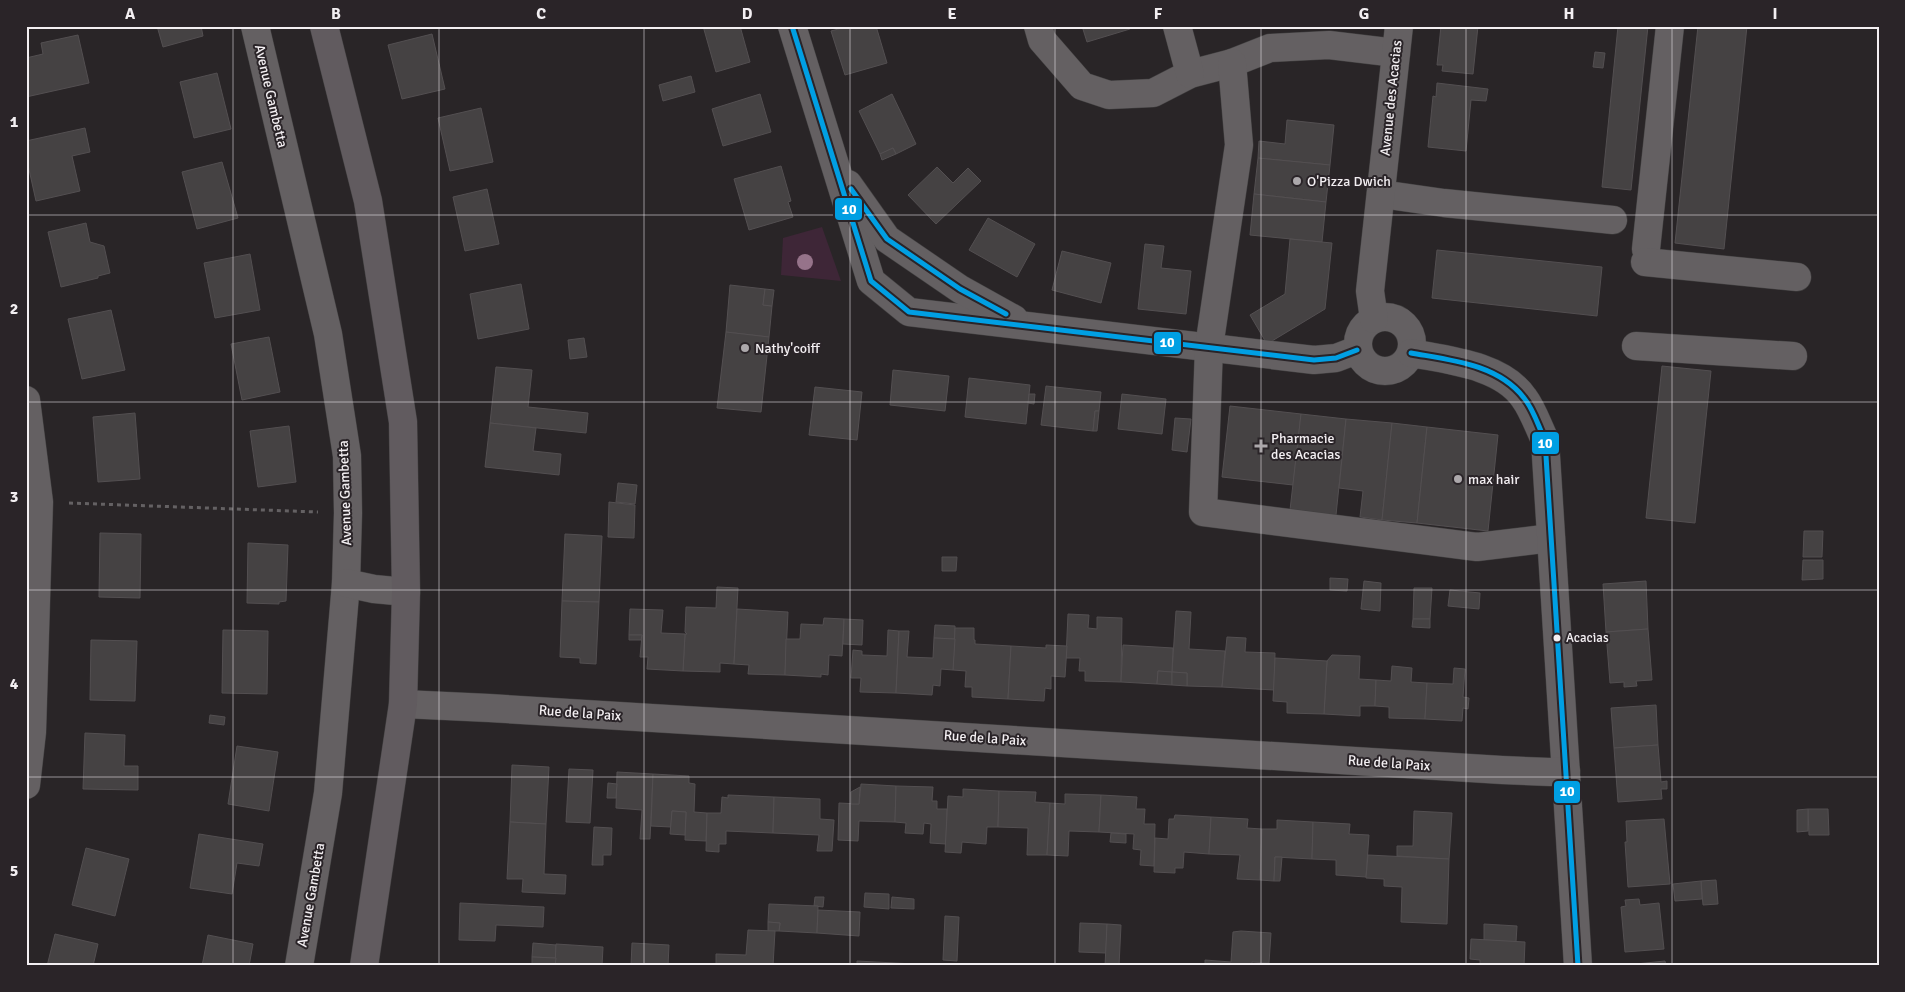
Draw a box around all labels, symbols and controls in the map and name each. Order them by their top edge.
text: A [125,4,136,24]
text: B [331,4,341,24]
text: C [536,4,546,24]
text: D [742,4,753,24]
text: E [947,4,957,24]
text: F [1154,4,1163,24]
text: G [1359,4,1369,24]
text: H [1564,4,1574,24]
text: I [1772,4,1778,24]
street label: Avenue des Acacias [1376,39,1406,157]
street label: Avenue Gambetta [251,43,291,149]
text: 1 [10,112,19,132]
place label: O'Pizza Dwich [1307,173,1391,190]
marker: O'Pizza Dwich [1291,175,1303,187]
line badge: 10 [834,197,863,221]
text: 10 [841,201,857,218]
text: 2 [10,299,18,319]
line badge: 10 [1153,331,1182,355]
text: 10 [1159,334,1175,351]
place label: Nathy'coiff [755,340,821,357]
marker: Nathy'coiff [739,342,751,354]
place label: Pharmacie des Acacias [1271,430,1340,463]
line badge: 10 [1531,431,1560,455]
text: 10 [1537,435,1553,452]
street label: Avenue Gambetta [335,440,355,546]
marker: Pharmacie des Acacias [1255,440,1267,452]
place label: max hair [1468,471,1520,488]
marker: max hair [1452,473,1464,485]
text: 3 [10,487,18,507]
place label: Acacias [1566,630,1609,646]
marker: Acacias [1552,633,1562,643]
text: 4 [10,674,19,694]
street label: Rue de la Paix [538,702,622,724]
street label: Rue de la Paix [943,727,1027,749]
street label: Rue de la Paix [1347,752,1431,774]
line badge: 10 [1553,780,1581,804]
text: 10 [1559,783,1575,800]
street label: Avenue Gambetta [293,842,329,948]
text: 5 [10,861,18,881]

